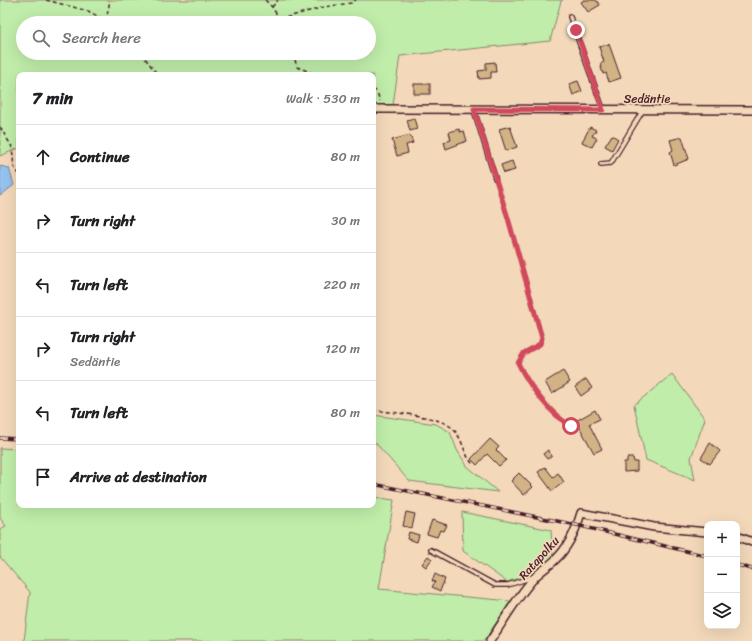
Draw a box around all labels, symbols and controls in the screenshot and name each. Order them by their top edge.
search box [16,16,376,60]
route end [567,21,585,39]
text: Search here [62,25,141,51]
icon: search [30,27,52,49]
text: 7 min [32,83,73,113]
text: Walk · 530 m [286,87,360,110]
street label: Sedäntie [624,88,670,110]
text: Continue [70,144,130,170]
text: 80 m [331,145,360,168]
icon: ahead [32,146,54,168]
text: Turn right [70,208,135,234]
text: 30 m [331,209,360,232]
icon: right [32,210,54,232]
text: Turn left [70,272,128,298]
text: 220 m [323,273,360,296]
icon: left [32,274,54,296]
text: Turn right [70,324,135,350]
text: 120 m [325,337,360,360]
icon: right [32,338,54,360]
text: Sedäntie [70,350,120,373]
text: Turn left [70,400,128,426]
text: 80 m [331,401,360,424]
icon: left [32,402,54,424]
route start [562,417,580,435]
text: Arrive at destination [70,464,207,490]
icon: arrive [32,466,54,488]
map controls [704,521,740,629]
button: + [704,521,740,557]
street label: Ratapolku [513,530,565,585]
button: − [704,557,740,593]
button: layers [704,593,740,629]

